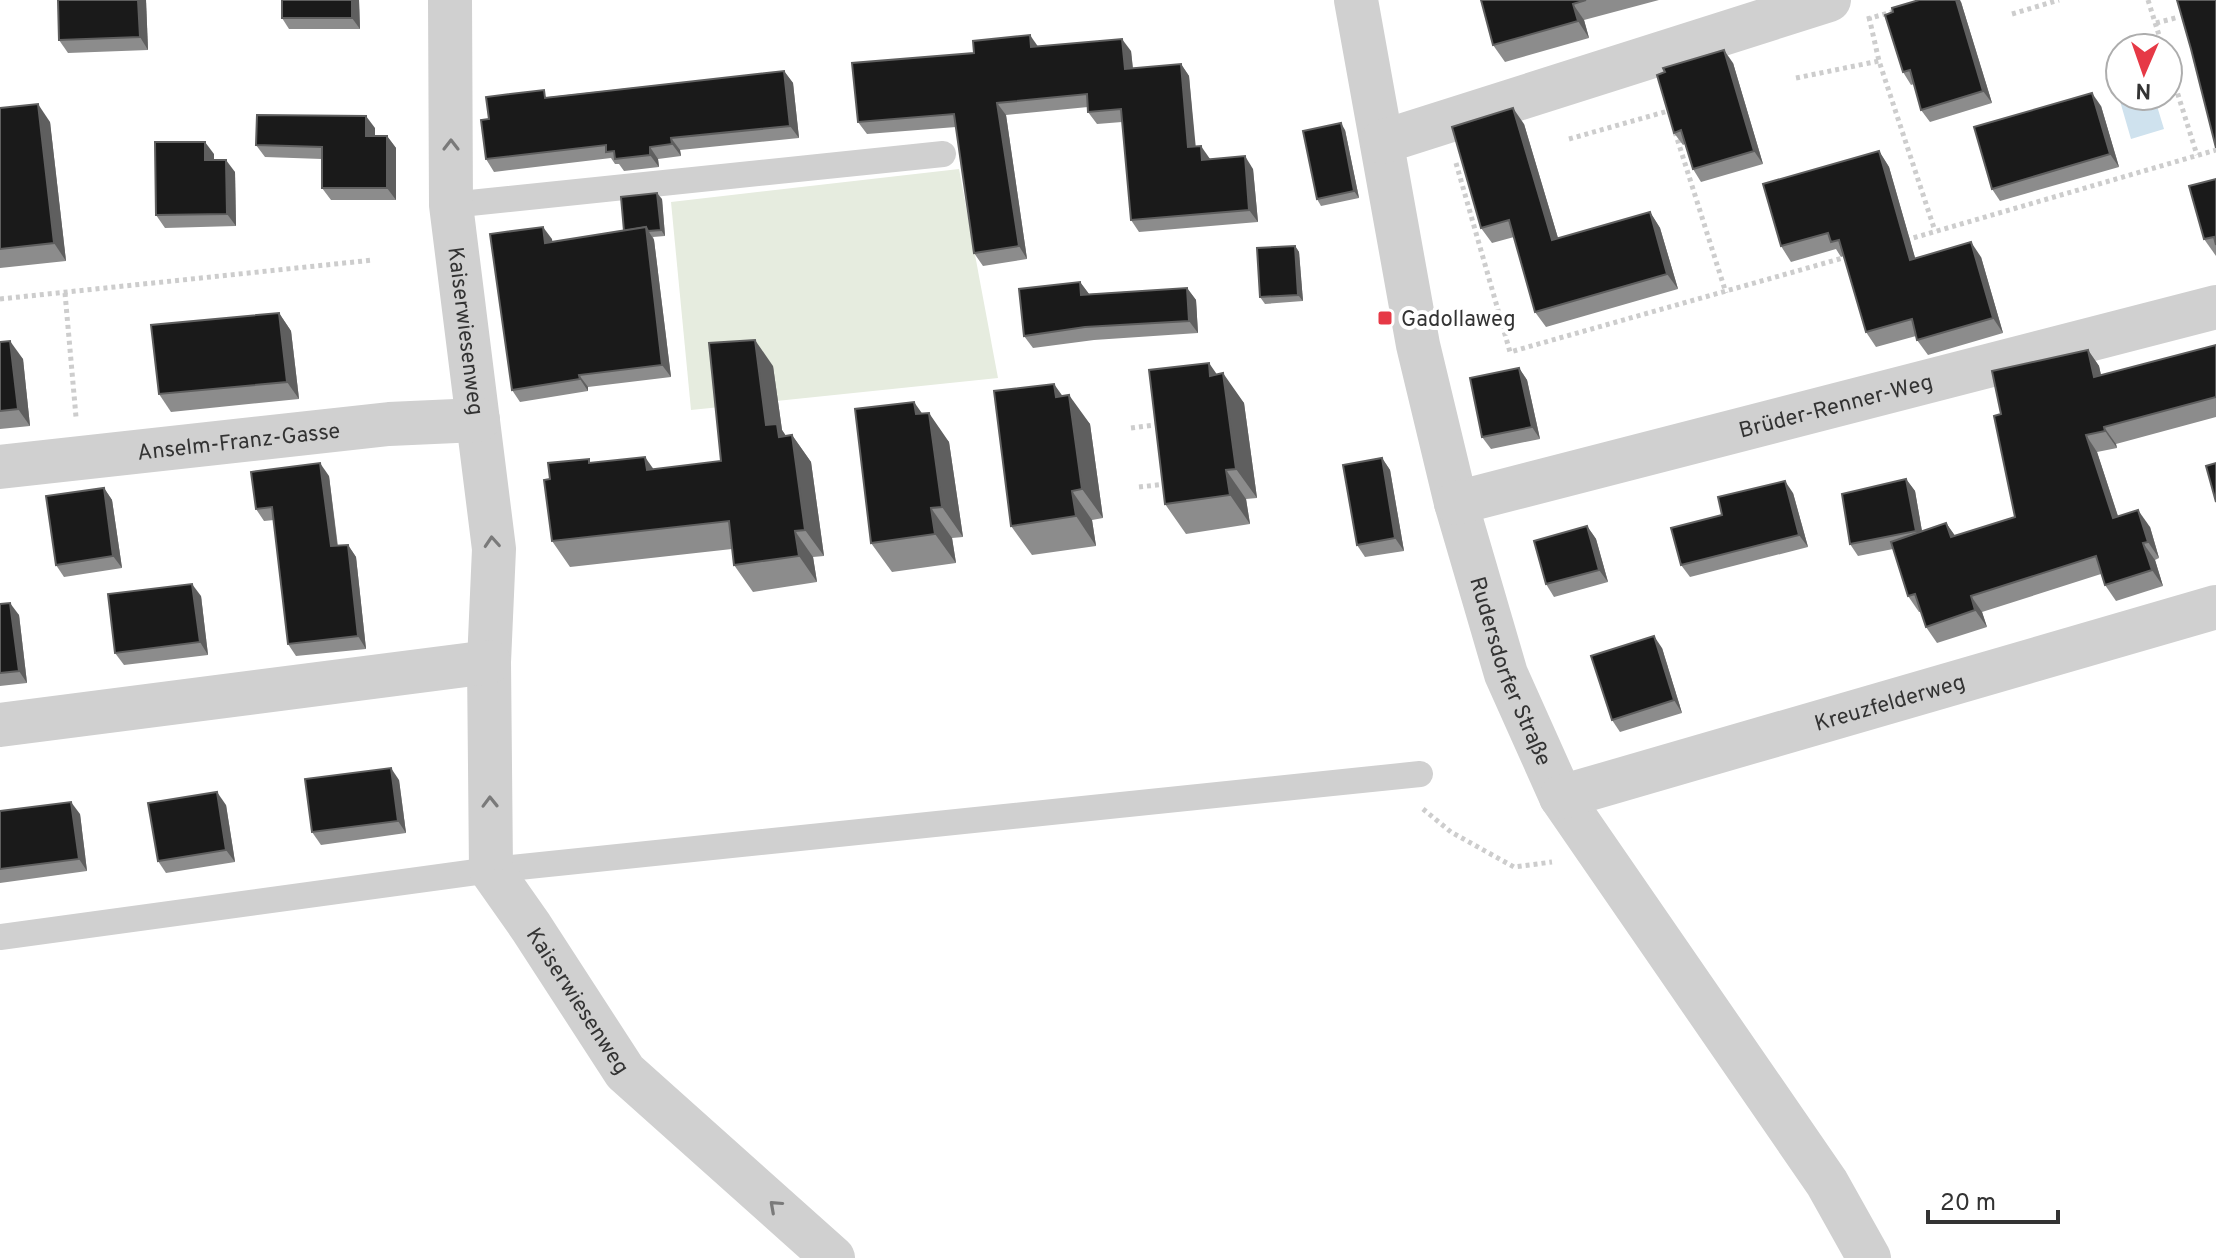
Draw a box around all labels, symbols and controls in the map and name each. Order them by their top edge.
north arrow [2104,32,2184,112]
text: N [2135,76,2152,103]
one-way arrow [442,138,460,151]
street label: Kaiserwiesenweg [440,246,488,417]
place label: Gadollaweg [1401,307,1516,334]
marker: Gadollaweg [1376,309,1394,327]
street label: Brüder-Renner-Weg [1736,370,1936,445]
street label: Anselm-Franz-Gasse [136,418,342,468]
one-way arrow [484,535,501,548]
street label: Rudersdorfer Straße [1462,574,1556,770]
street label: Kreuzfelderweg [1812,669,1969,739]
one-way arrow [481,795,499,808]
street label: Kaiserwiesenweg [519,923,634,1080]
scale bar [1928,1174,2058,1224]
text: 20 m [1940,1189,1996,1219]
one-way arrow [769,1201,784,1216]

